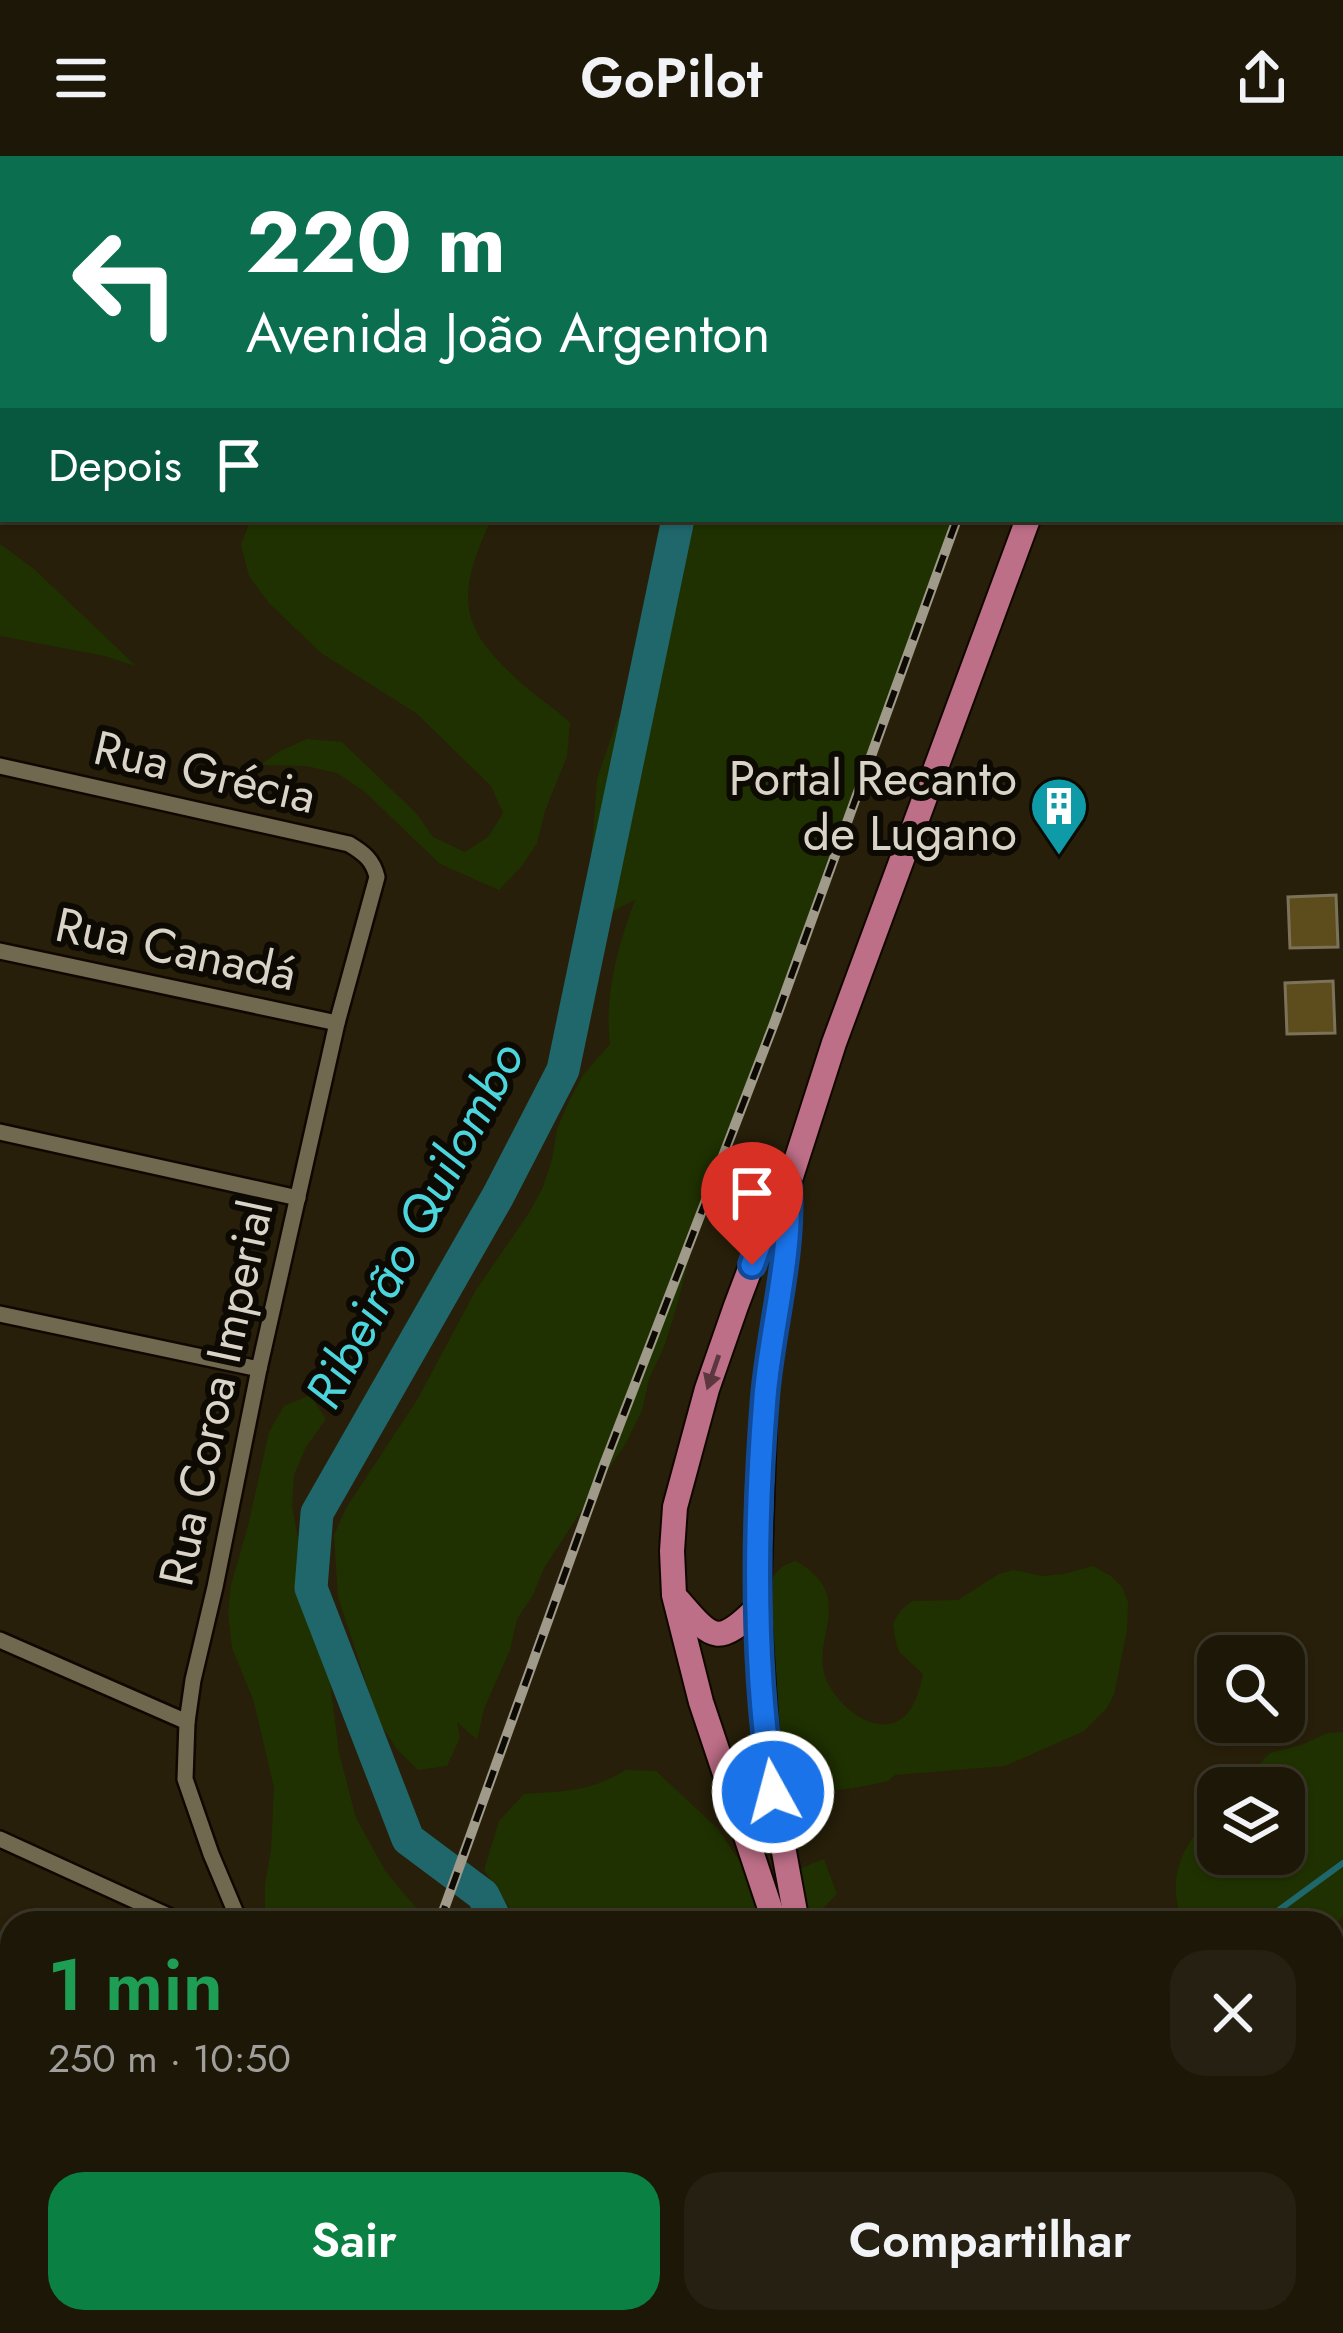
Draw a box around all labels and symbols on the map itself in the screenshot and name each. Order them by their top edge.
street label: Rua Grécia [87,713,323,831]
place label: Portal Recanto de Lugano [729,744,1017,868]
building icon: Portal Recanto de Lugano [1028,775,1090,857]
street label: Rua Canadá [49,890,303,1008]
water label: Ribeirão Quilombo [286,1029,542,1421]
pin [701,1142,803,1265]
street label: Rua Coroa Imperial [141,1194,291,1592]
one-way arrow [703,1355,721,1391]
position arrow [710,1729,836,1855]

